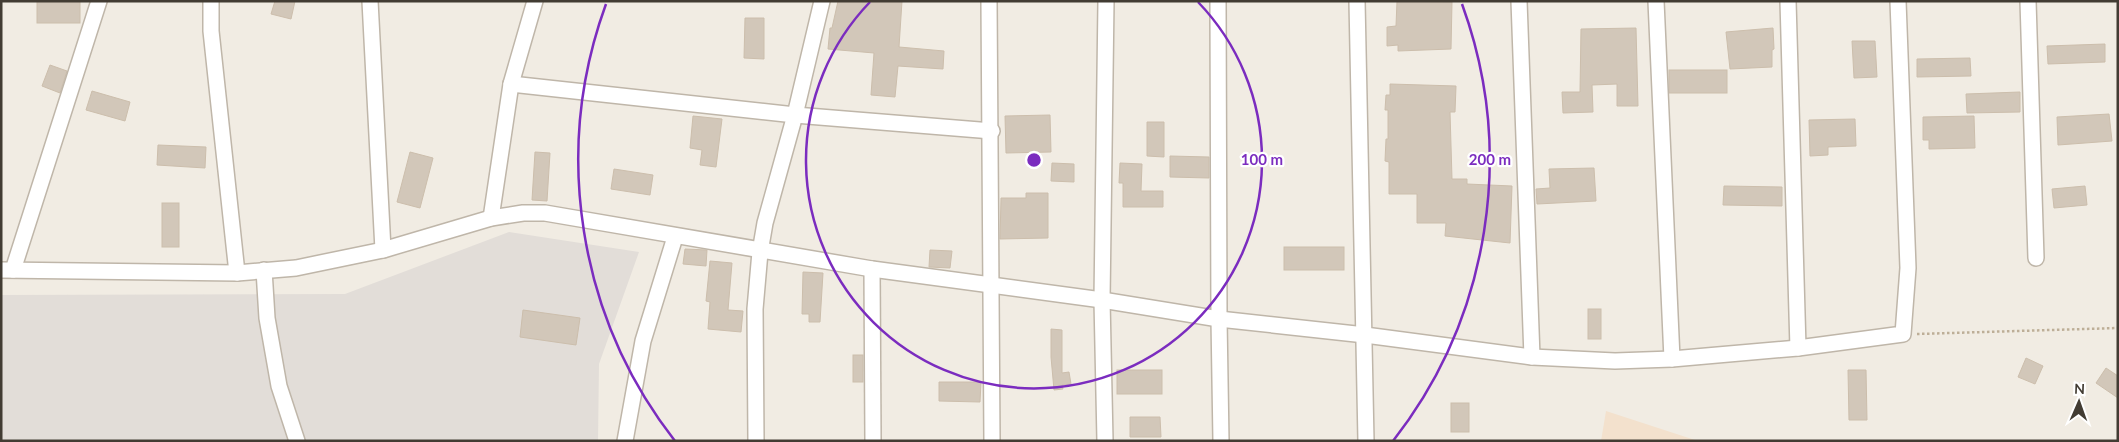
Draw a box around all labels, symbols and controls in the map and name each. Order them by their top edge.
text: 100 m [1241,150,1283,168]
text: 200 m [1469,150,1511,168]
centre of rings [1025,151,1043,169]
north arrow [2054,377,2104,427]
text: N [2074,380,2085,397]

